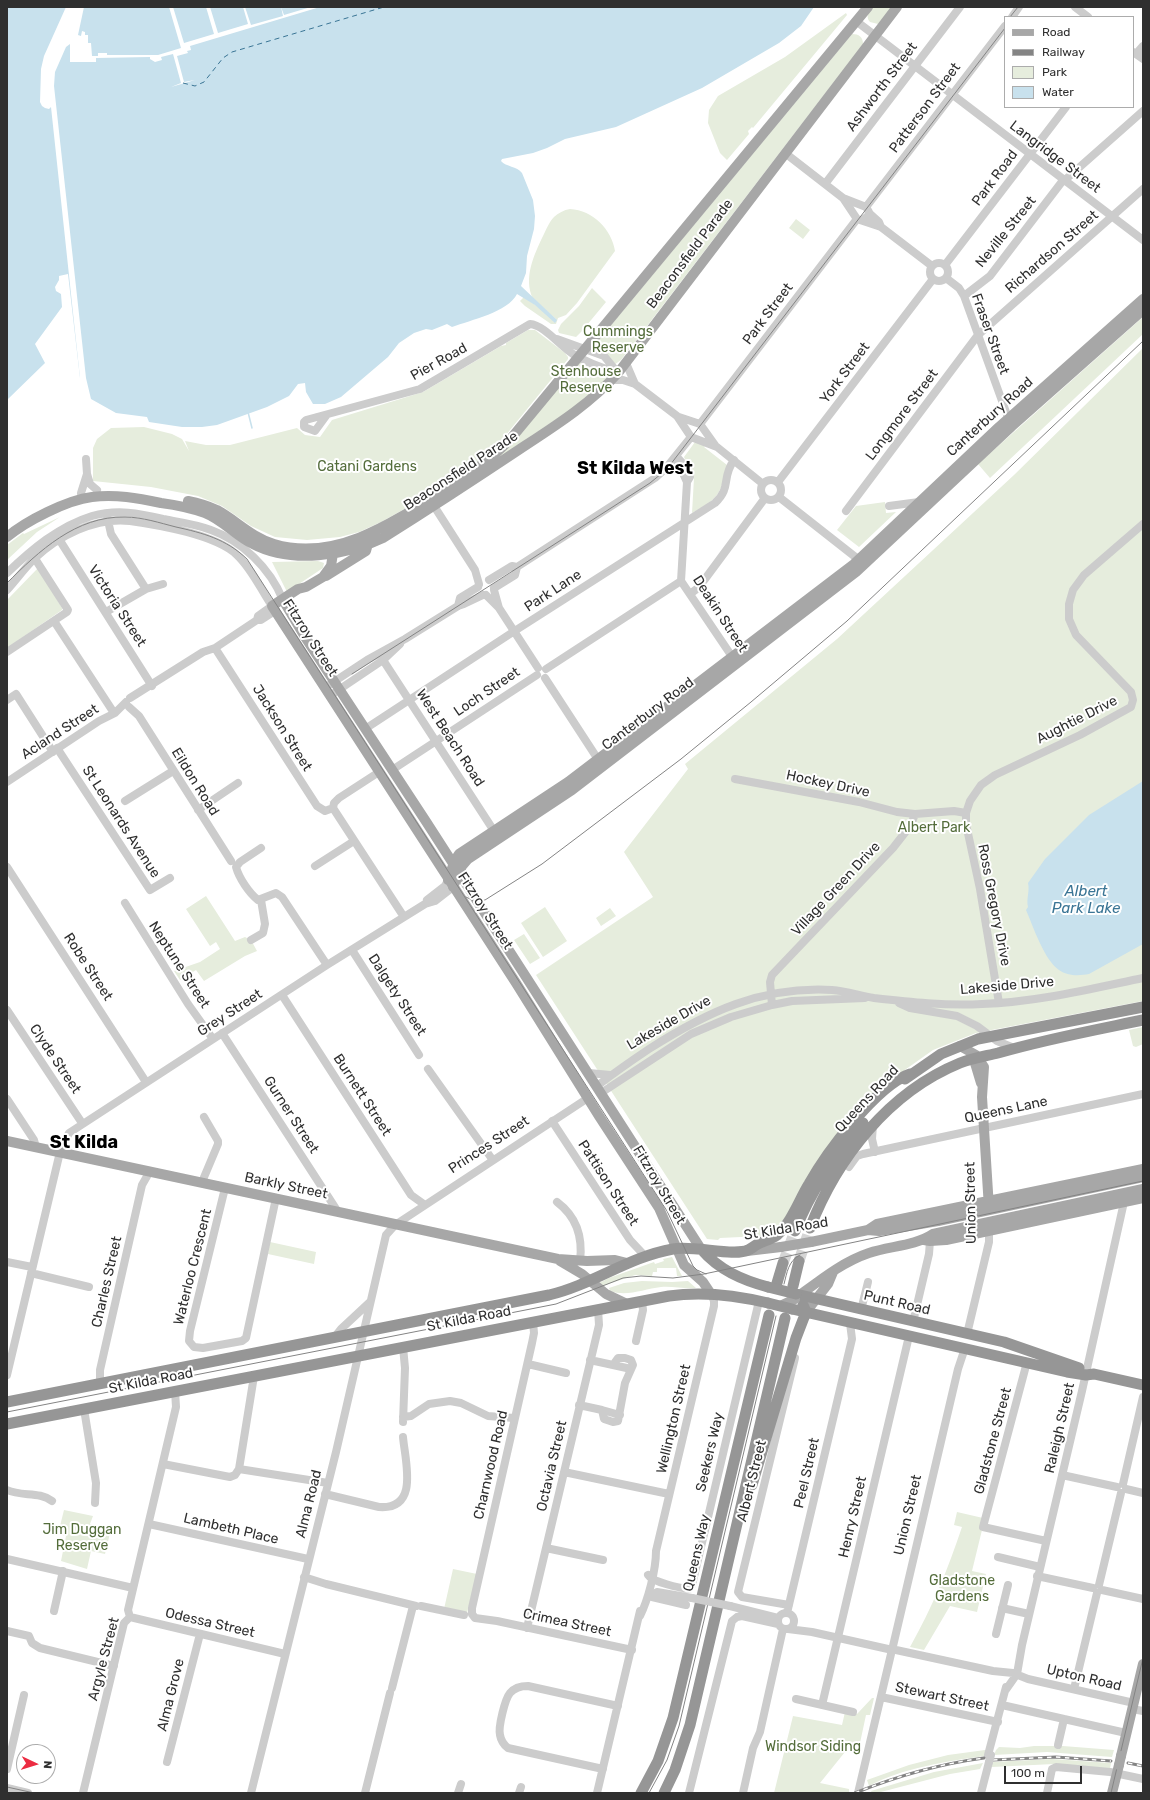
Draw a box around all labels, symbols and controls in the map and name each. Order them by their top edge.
legend [1004,16,1134,108]
text: Road [1042,25,1070,39]
street label: Ashworth Street [843,39,921,135]
text: Railway [1042,45,1085,59]
street label: Patterson Street [886,60,964,156]
text: Park [1042,65,1067,79]
text: Water [1042,85,1074,99]
street label: Langridge Street [1006,117,1104,197]
street label: Park Road [969,147,1021,209]
street label: Neville Street [972,193,1040,271]
street label: Beaconsfield Parade [643,196,737,312]
street label: Richardson Street [1002,207,1102,297]
street label: Park Street [739,280,797,348]
street label: Fraser Street [968,291,1012,377]
park label: Cummings Reserve [583,324,653,356]
street label: York Street [817,339,873,407]
street label: Pier Road [408,340,470,384]
park label: Stenhouse Reserve [551,364,621,396]
street label: Longmore Street [862,366,942,464]
street label: Canterbury Road [943,374,1037,460]
street label: Beaconsfield Parade [401,428,521,514]
district label: St Kilda West [577,458,693,480]
park label: Catani Gardens [317,459,417,475]
street label: Victoria Street [84,562,150,650]
street label: Park Lane [521,566,585,616]
street label: Deakin Street [689,572,751,656]
street label: Fitzroy Street [279,596,341,680]
street label: Loch Street [451,664,523,720]
street label: Canterbury Road [599,674,697,754]
street label: Jackson Street [249,682,315,774]
street label: West Beach Road [412,686,488,790]
street label: Aughtie Drive [1034,692,1120,748]
street label: Acland Street [18,701,102,763]
street label: Eildon Road [168,745,222,819]
street label: St Leonards Avenue [78,763,164,881]
street label: Hockey Drive [785,767,871,801]
park label: Albert Park [898,820,970,836]
street label: Village Green Drive [788,838,884,940]
street label: Ross Gregory Drive [974,843,1014,967]
street label: Fitzroy Street [454,869,516,953]
water label: Albert Park Lake [1052,883,1120,918]
street label: Neptune Street [145,919,213,1011]
street label: Robe Street [60,930,116,1004]
street label: Dalgety Street [364,951,430,1039]
street label: Lakeside Drive [959,974,1055,998]
street label: Grey Street [194,986,266,1040]
street label: Lakeside Drive [624,992,714,1054]
street label: Clyde Street [26,1021,84,1097]
street label: Burnett Street [329,1051,395,1139]
street label: Queens Road [832,1062,902,1136]
street label: Gurner Street [260,1073,322,1157]
street label: Queens Lane [963,1093,1049,1127]
street label: Princes Street [446,1113,532,1177]
district label: St Kilda [50,1132,118,1154]
street label: Pattison Street [574,1137,642,1229]
street label: Fitzroy Street [629,1143,689,1227]
street label: Union Street [962,1162,980,1244]
street label: Barkly Street [243,1169,329,1203]
street label: Waterloo Crescent [170,1207,216,1327]
street label: St Kilda Road [742,1214,830,1244]
street label: Charles Street [88,1235,126,1329]
street label: Punt Road [862,1287,932,1319]
street label: St Kilda Road [425,1303,513,1335]
street label: Wellington Street [653,1363,695,1475]
street label: St Kilda Road [107,1365,195,1397]
street label: Raleigh Street [1041,1381,1079,1475]
street label: Gladstone Street [971,1386,1015,1496]
street label: Charnwood Road [470,1409,512,1521]
street label: Seekers Way [693,1411,727,1493]
street label: Octavia Street [533,1419,571,1513]
street label: Peel Street [791,1436,823,1510]
street label: Albert Street [734,1438,770,1524]
street label: Alma Road [292,1468,326,1540]
street label: Union Street [891,1473,925,1557]
street label: Henry Street [835,1475,871,1559]
street label: Lambeth Place [182,1510,280,1548]
street label: Queens Way [680,1513,714,1593]
park label: Jim Duggan Reserve [42,1522,122,1554]
park label: Gladstone Gardens [929,1573,995,1606]
street label: Odessa Street [164,1605,256,1641]
street label: Crimea Street [521,1605,613,1641]
street label: Argyle Street [85,1615,123,1703]
street label: Alma Grove [154,1657,188,1733]
street label: Upton Road [1045,1661,1123,1695]
street label: Stewart Street [894,1679,990,1715]
park label: Windsor Siding [765,1739,861,1755]
north arrow [16,1744,56,1784]
scale bar [1006,1758,1084,1784]
text: N [41,1760,54,1769]
text: 100 m [1011,1766,1045,1780]

